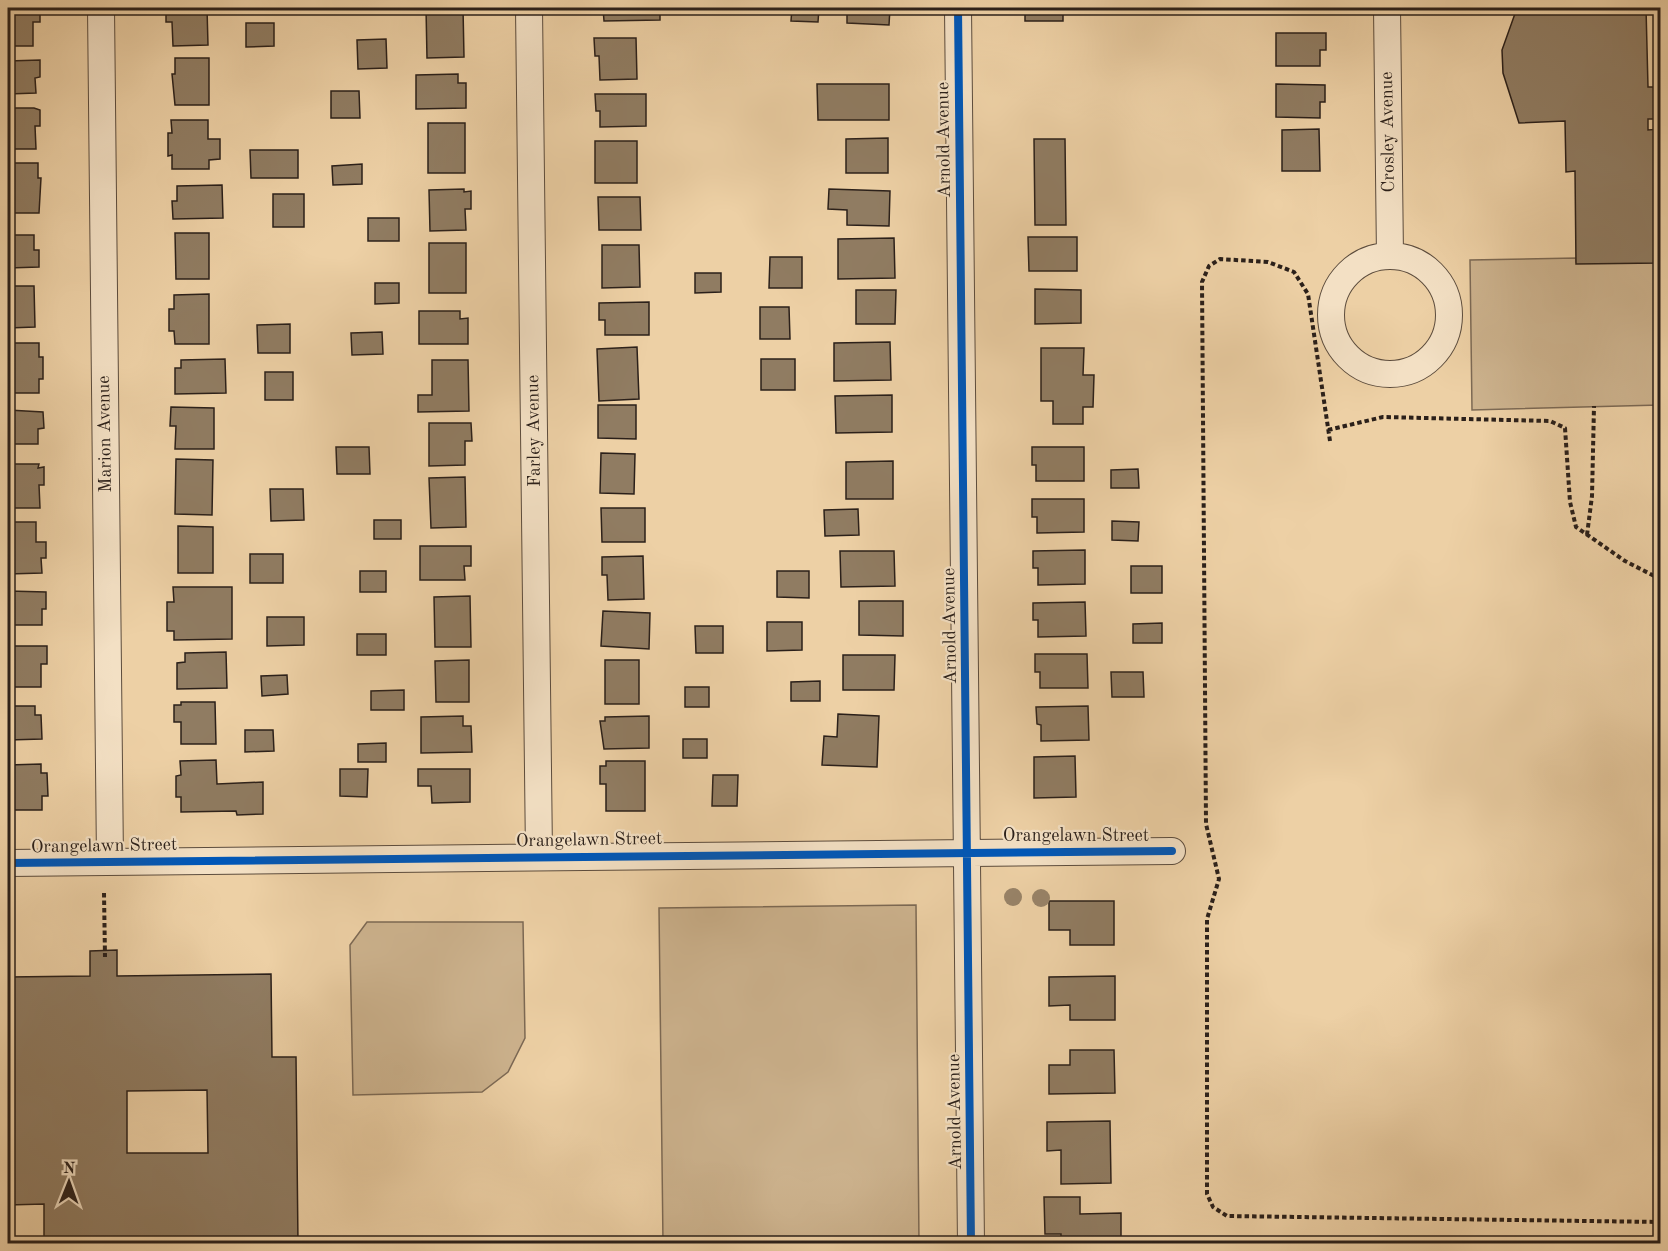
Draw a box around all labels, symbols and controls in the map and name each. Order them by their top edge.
street label: Crosley Avenue [1378,71,1398,193]
street label: Arnold Avenue [934,82,954,198]
street label: Marion Avenue [95,375,115,493]
street label: Farley Avenue [524,375,544,487]
street label: Arnold Avenue [940,568,960,684]
street label: Orangelawn Street [1003,827,1149,845]
street label: Orangelawn Street [516,830,662,850]
street label: Orangelawn Street [31,836,177,856]
street label: Arnold Avenue [945,1054,965,1170]
north arrow [39,1152,99,1212]
text: N [63,1161,76,1177]

